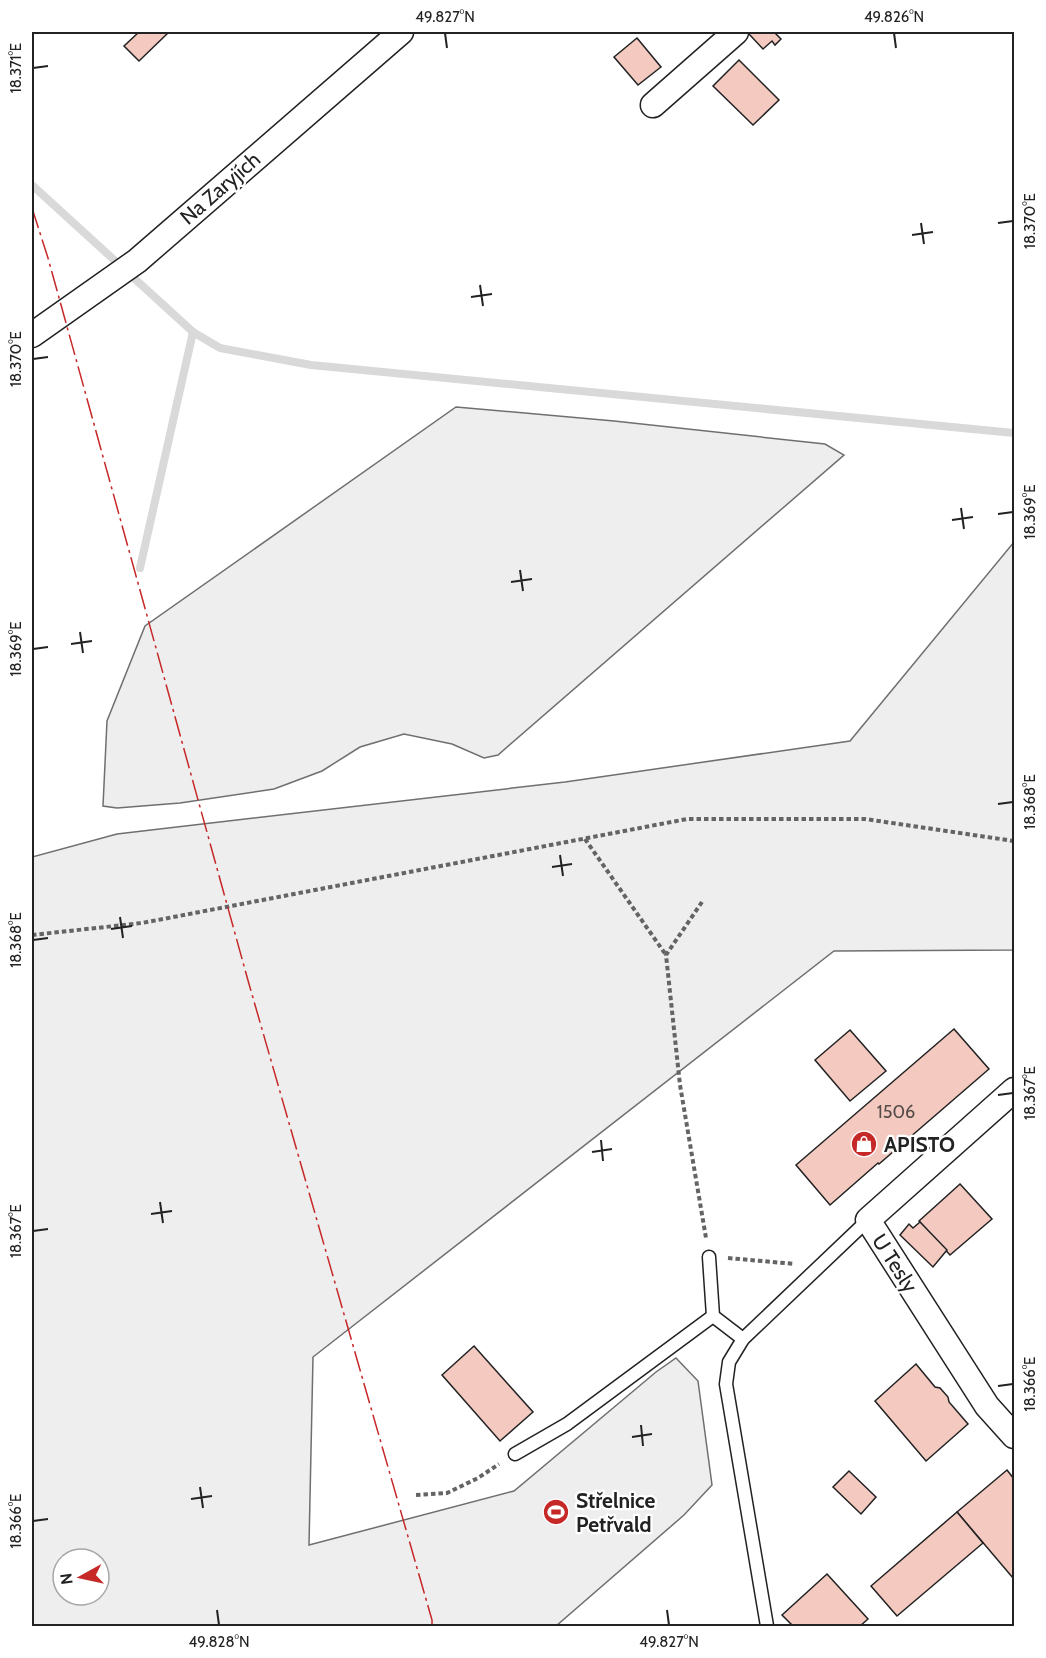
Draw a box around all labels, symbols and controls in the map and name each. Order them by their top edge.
text: 49.827°N [415,8,475,26]
text: 49.826°N [864,8,924,26]
text: 18.371°E [7,43,25,93]
street label: Na Zaryjích [175,146,266,230]
text: 18.370°E [1021,193,1039,249]
text: 18.370°E [7,331,25,387]
text: 18.369°E [1021,485,1039,539]
text: 18.369°E [7,622,25,676]
text: 18.368°E [1021,774,1039,830]
text: 18.368°E [7,912,25,968]
text: 18.367°E [1021,1066,1039,1120]
house number: 1506 [877,1101,915,1123]
shop icon: APISTO [849,1129,879,1159]
place label: APISTO [884,1132,955,1157]
text: 18.367°E [7,1204,25,1258]
street label: U Tesly [867,1229,923,1297]
text: 18.366°E [1021,1357,1039,1411]
place label: Střelnice Petřvald [576,1488,656,1537]
text: 18.366°E [7,1494,25,1548]
sports icon: Střelnice Petřvald [541,1497,571,1527]
north arrow [51,1547,111,1607]
text: N [56,1572,77,1586]
text: 49.828°N [189,1633,249,1651]
text: 49.827°N [639,1633,699,1651]

